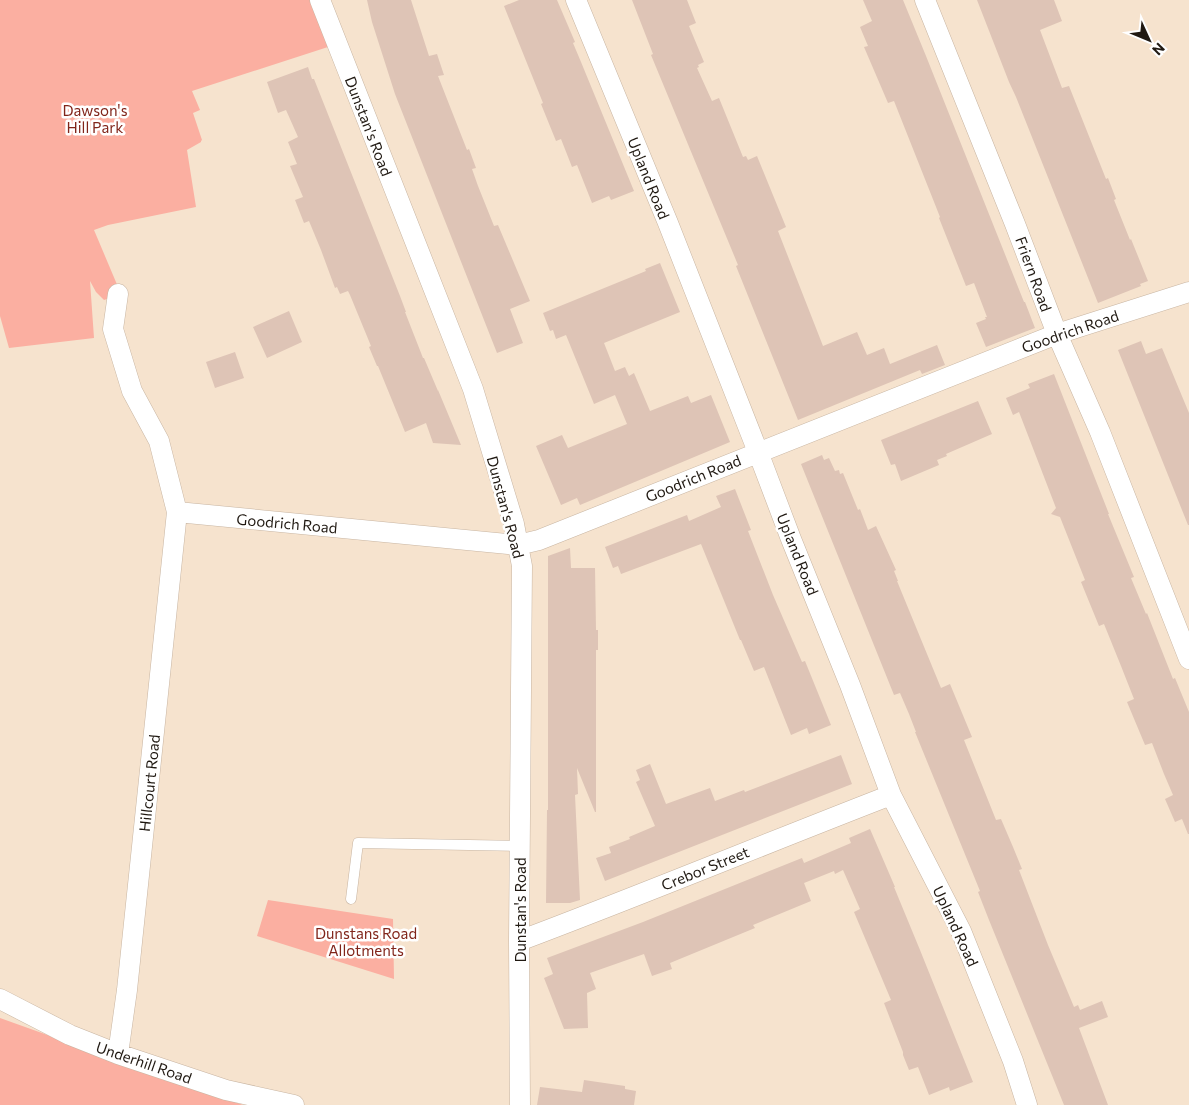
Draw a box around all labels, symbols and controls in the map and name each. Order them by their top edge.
north arrow [1124,15,1174,65]
text: N [1149,40,1168,59]
street label: Dunstan's Road [342,74,396,178]
park label: Dawson's Hill Park [63,101,128,136]
street label: Upland Road [624,134,674,222]
street label: Friern Road [1012,234,1056,314]
street label: Goodrich Road [1019,306,1121,356]
street label: Goodrich Road [643,451,743,505]
street label: Dunstan's Road [484,454,528,560]
street label: Goodrich Road [236,510,338,536]
street label: Upland Road [773,510,823,598]
street label: Hillcourt Road [135,734,163,832]
street label: Crebor Street [659,842,751,894]
street label: Dunstan's Road [511,857,529,963]
street label: Upland Road [930,883,982,969]
park label: Dunstans Road Allotments [315,924,417,959]
street label: Underhill Road [94,1037,194,1087]

